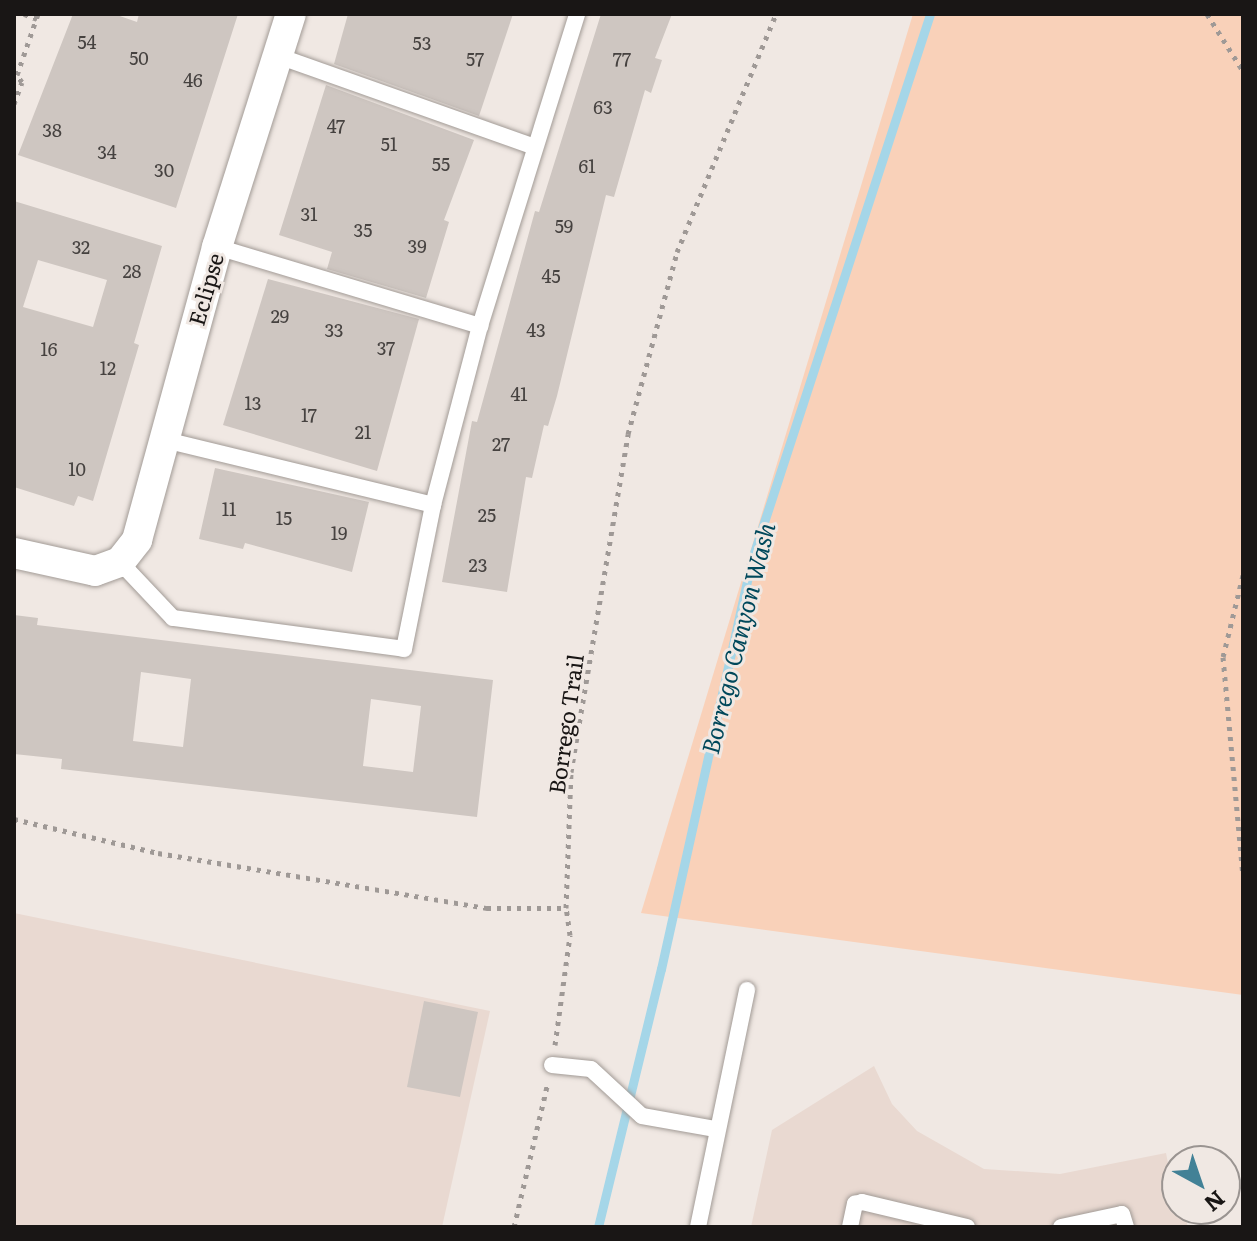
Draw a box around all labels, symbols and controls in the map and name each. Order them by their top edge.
house number: 54 [77,31,97,53]
house number: 53 [413,32,431,54]
house number: 50 [129,47,149,69]
house number: 57 [466,48,484,70]
house number: 77 [613,48,631,70]
house number: 46 [183,69,203,91]
house number: 63 [593,96,613,118]
house number: 47 [327,115,345,137]
house number: 38 [42,119,62,141]
house number: 51 [381,133,397,155]
house number: 34 [97,141,117,163]
house number: 55 [432,153,450,175]
house number: 61 [579,155,595,177]
house number: 30 [154,159,174,181]
house number: 31 [300,203,318,225]
house number: 59 [555,215,573,237]
house number: 35 [354,219,372,241]
house number: 39 [407,235,427,257]
house number: 32 [72,236,90,258]
street label: Eclipse [182,250,228,328]
house number: 28 [122,260,142,282]
house number: 45 [541,265,561,287]
house number: 29 [271,305,289,327]
house number: 33 [325,319,343,341]
house number: 43 [526,319,546,341]
house number: 37 [377,337,395,359]
house number: 16 [41,338,57,360]
house number: 12 [100,357,116,379]
house number: 41 [510,383,528,405]
house number: 13 [244,392,262,414]
house number: 17 [301,404,317,426]
house number: 21 [355,421,371,443]
house number: 27 [492,433,510,455]
house number: 10 [68,458,86,480]
house number: 11 [222,498,236,520]
house number: 25 [478,504,496,526]
house number: 15 [276,507,292,529]
water label: Borrego Canyon Wash [694,519,780,757]
house number: 19 [331,522,347,544]
house number: 23 [469,554,487,576]
street label: Borrego Trail [542,652,588,796]
north arrow [1161,1145,1241,1225]
text: N [1198,1184,1233,1221]

